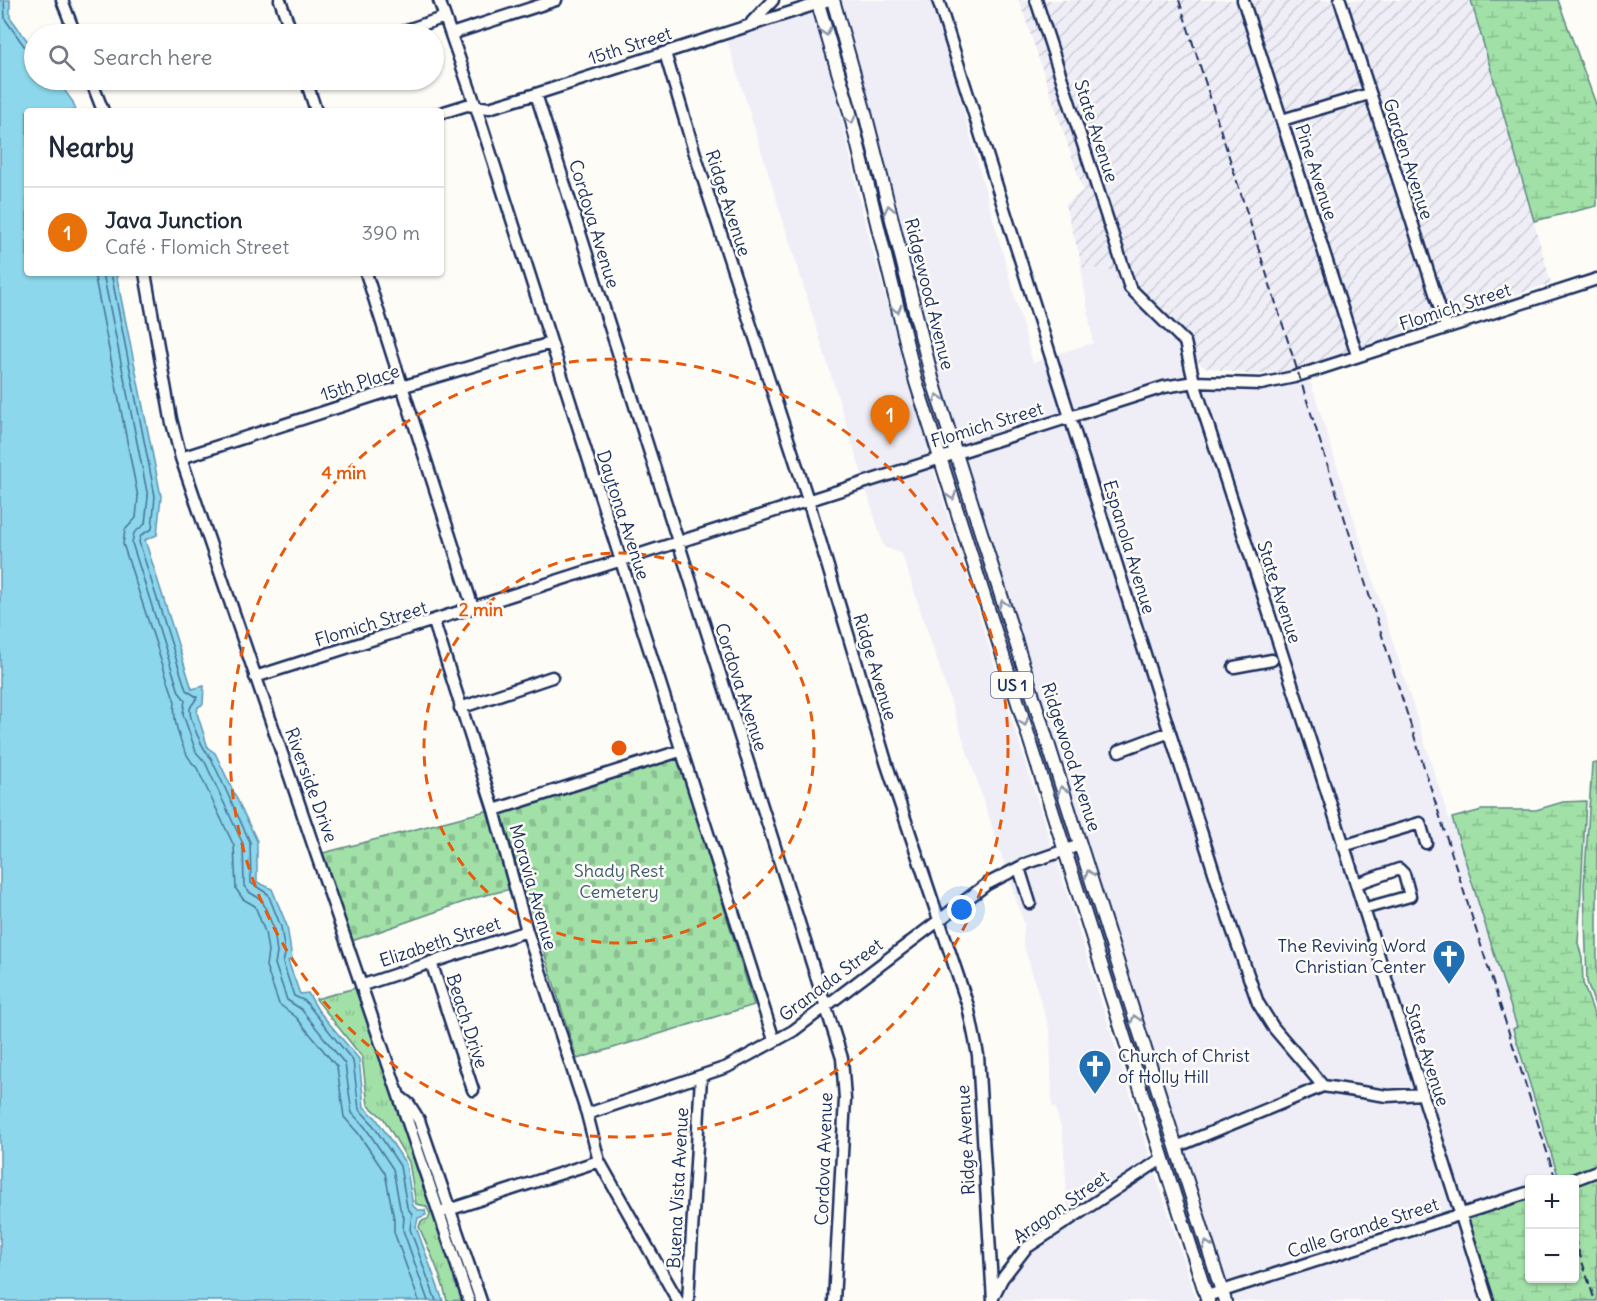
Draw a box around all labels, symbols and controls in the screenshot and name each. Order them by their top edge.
street label: 15th Street [585,21,674,70]
search box [24,24,444,90]
one-way arrow [819,26,831,37]
icon: search [45,41,78,74]
text: Search here [93,43,212,71]
street label: State Avenue [1069,77,1124,185]
street label: Garden Avenue [1378,96,1439,222]
one-way arrow [844,115,857,125]
street label: Pine Avenue [1290,121,1343,223]
text: Nearby [48,131,134,164]
street label: Ridge Avenue [700,147,756,259]
street label: Cordova Avenue [564,157,625,291]
one-way arrow [884,204,897,214]
text: Java Junction [105,206,242,234]
street label: Ridgewood Avenue [900,216,959,372]
text: 1 [64,220,71,245]
text: 390 m [362,220,420,245]
text: Café · Flomich Street [105,234,289,259]
street label: Flomich Street [1396,278,1514,335]
one-way arrow [889,304,902,314]
street label: 15th Place [317,359,402,406]
one-way arrow [933,393,945,404]
pin: 1 [870,396,910,445]
street label: Flomich Street [928,397,1046,452]
street label: Daytona Avenue [592,447,655,582]
text: 4 min [322,461,367,484]
street label: Espanola Avenue [1098,477,1161,617]
one-way arrow [945,490,957,501]
street label: State Avenue [1252,538,1307,646]
street label: Flomich Street [312,596,430,651]
text: 2 min [459,598,504,621]
one-way arrow [998,599,1010,610]
street label: Ridge Avenue [848,611,903,723]
street label: Cordova Avenue [710,620,773,754]
road number: US 1 [991,672,1033,698]
street label: Ridgewood Avenue [1037,679,1106,834]
one-way arrow [1017,716,1029,727]
street label: Riverside Drive [280,724,343,845]
centre of rings [609,738,629,758]
one-way arrow [1057,785,1069,796]
street label: Moravia Avenue [505,821,562,952]
park label: Shady Rest Cemetery [574,859,664,903]
one-way arrow [1084,869,1096,880]
your location [947,895,976,924]
street label: Elizabeth Street [376,911,503,972]
street label: Granada Street [774,933,887,1026]
place label: The Reviving Word Christian Center [1278,934,1427,978]
church icon: The Reviving Word Christian Center [1431,938,1467,985]
street label: Beach Drive [441,971,494,1071]
street label: State Avenue [1400,1001,1455,1109]
one-way arrow [1130,1014,1143,1025]
place label: Church of Christ of Holly Hill [1118,1044,1250,1088]
church icon: Church of Christ of Holly Hill [1077,1048,1113,1095]
street label: Ridge Avenue [951,1084,980,1196]
street label: Cordova Avenue [810,1092,837,1226]
street label: Buena Vista Avenue [662,1107,693,1269]
street label: Aragon Street [1008,1165,1113,1248]
map controls [1525,1175,1579,1283]
button: + [1525,1175,1579,1229]
street label: Calle Grande Street [1284,1192,1441,1263]
button: − [1525,1229,1579,1283]
one-way arrow [1202,1240,1215,1251]

